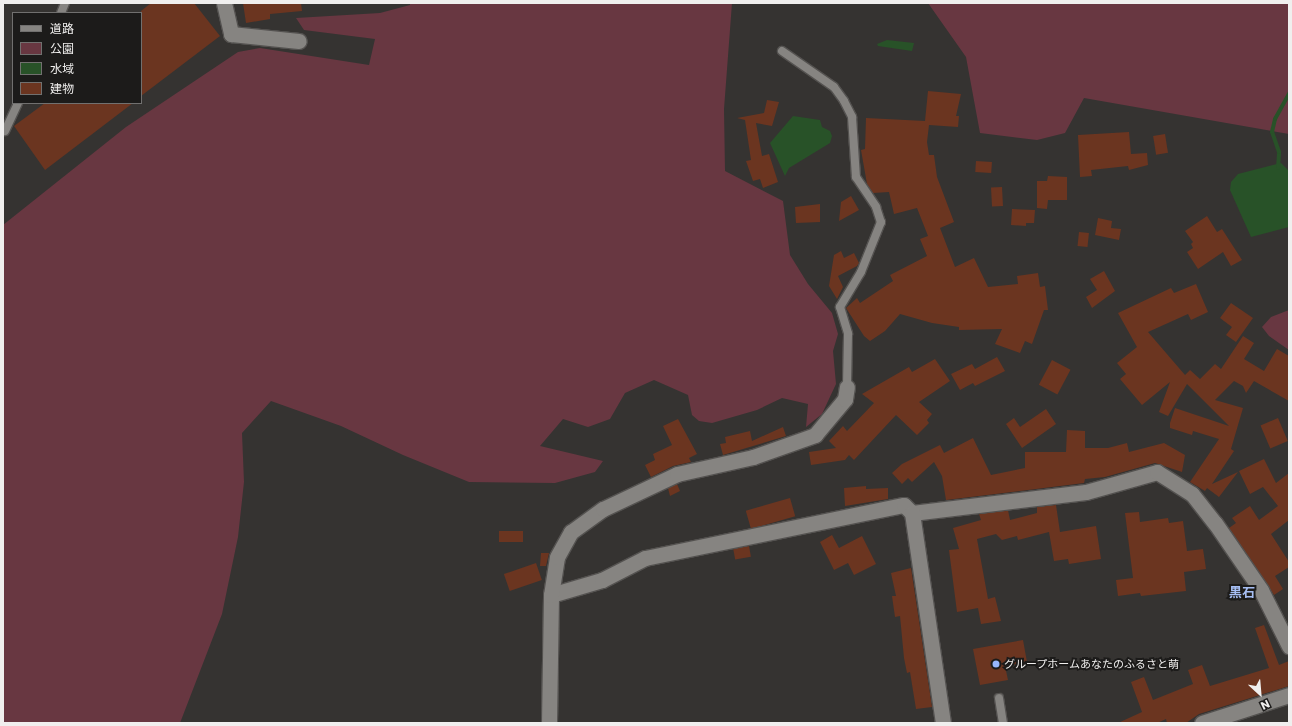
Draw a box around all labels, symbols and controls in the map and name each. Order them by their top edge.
legend [12,12,142,104]
text: 道路 [50,20,74,37]
text: 公園 [50,40,74,57]
text: 水域 [50,60,74,77]
text: 建物 [50,80,74,97]
district label: 黒石 [1229,585,1255,601]
place label: グループホームあなたのふるさと萌 [1004,657,1180,671]
marker: グループホームあなたのふるさと萌 [991,659,1001,669]
north arrow [1240,674,1280,714]
text: N [1258,696,1272,714]

